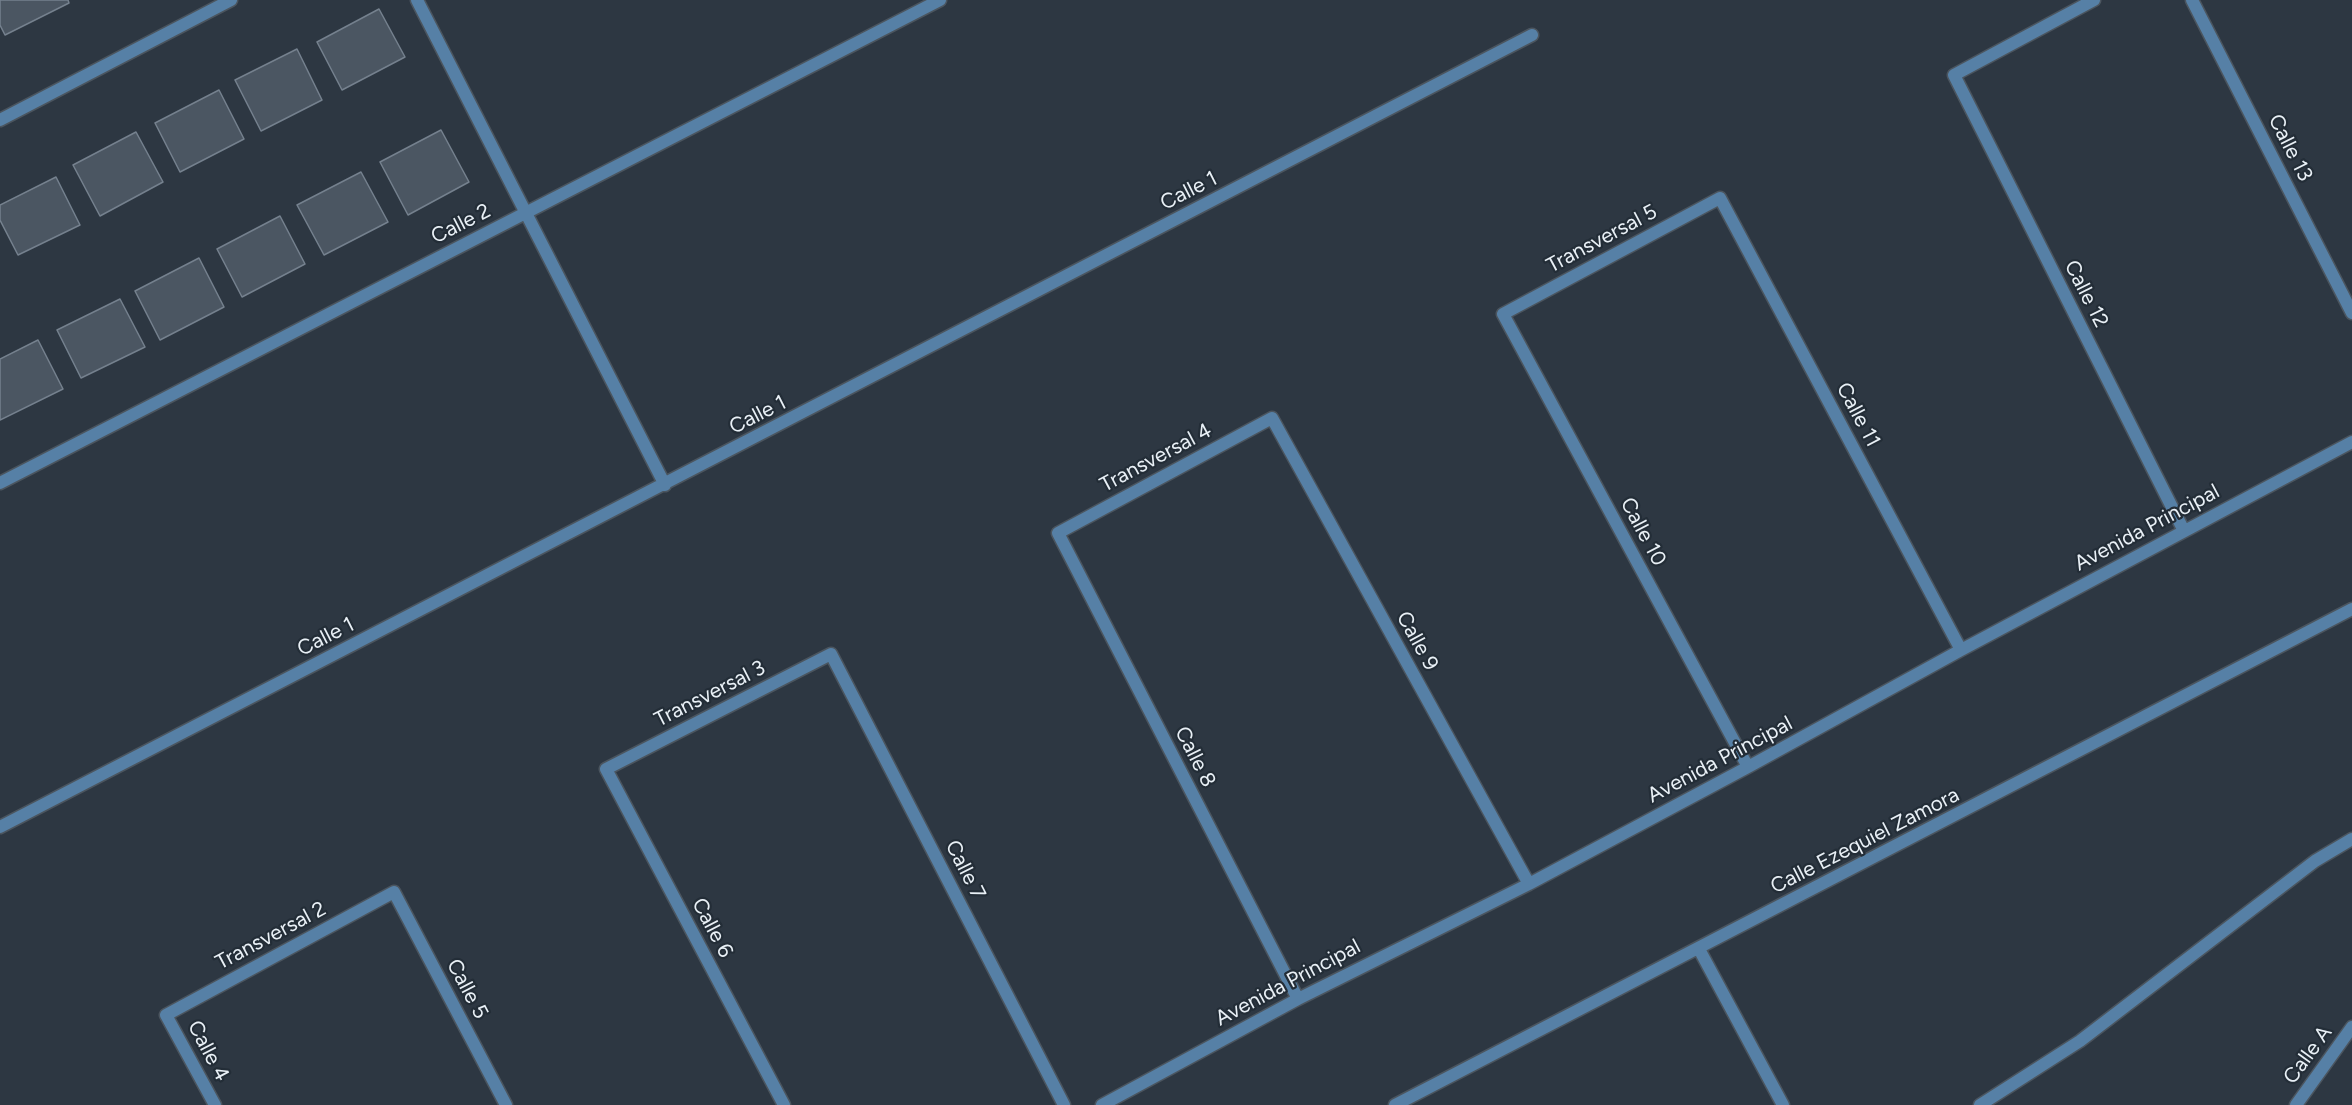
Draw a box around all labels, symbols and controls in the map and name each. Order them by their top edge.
street label: Calle 13 [2262,110,2318,186]
street label: Calle 1 [1156,166,1222,216]
street label: Calle 2 [427,198,495,250]
street label: Transversal 5 [1542,199,1662,279]
street label: Calle 12 [2058,256,2114,332]
street label: Calle 11 [1831,379,1885,451]
street label: Calle 1 [725,390,791,440]
street label: Transversal 4 [1096,418,1216,498]
street label: Avenida Principal [2070,479,2224,577]
street label: Calle 10 [1615,493,1671,571]
street label: Calle 9 [1391,607,1443,675]
street label: Calle 1 [293,612,359,662]
street label: Transversal 3 [650,655,770,733]
street label: Avenida Principal [1643,711,1797,809]
street label: Calle 8 [1169,722,1221,792]
street label: Calle Ezequiel Zamora [1767,783,1963,899]
street label: Calle 7 [939,836,991,904]
street label: Calle 6 [686,894,738,962]
street label: Transversal 2 [212,896,330,976]
street label: Avenida Principal [1211,934,1365,1032]
street label: Calle 5 [441,955,493,1023]
street label: Calle 4 [182,1016,234,1086]
street label: Calle A [2278,1021,2338,1089]

